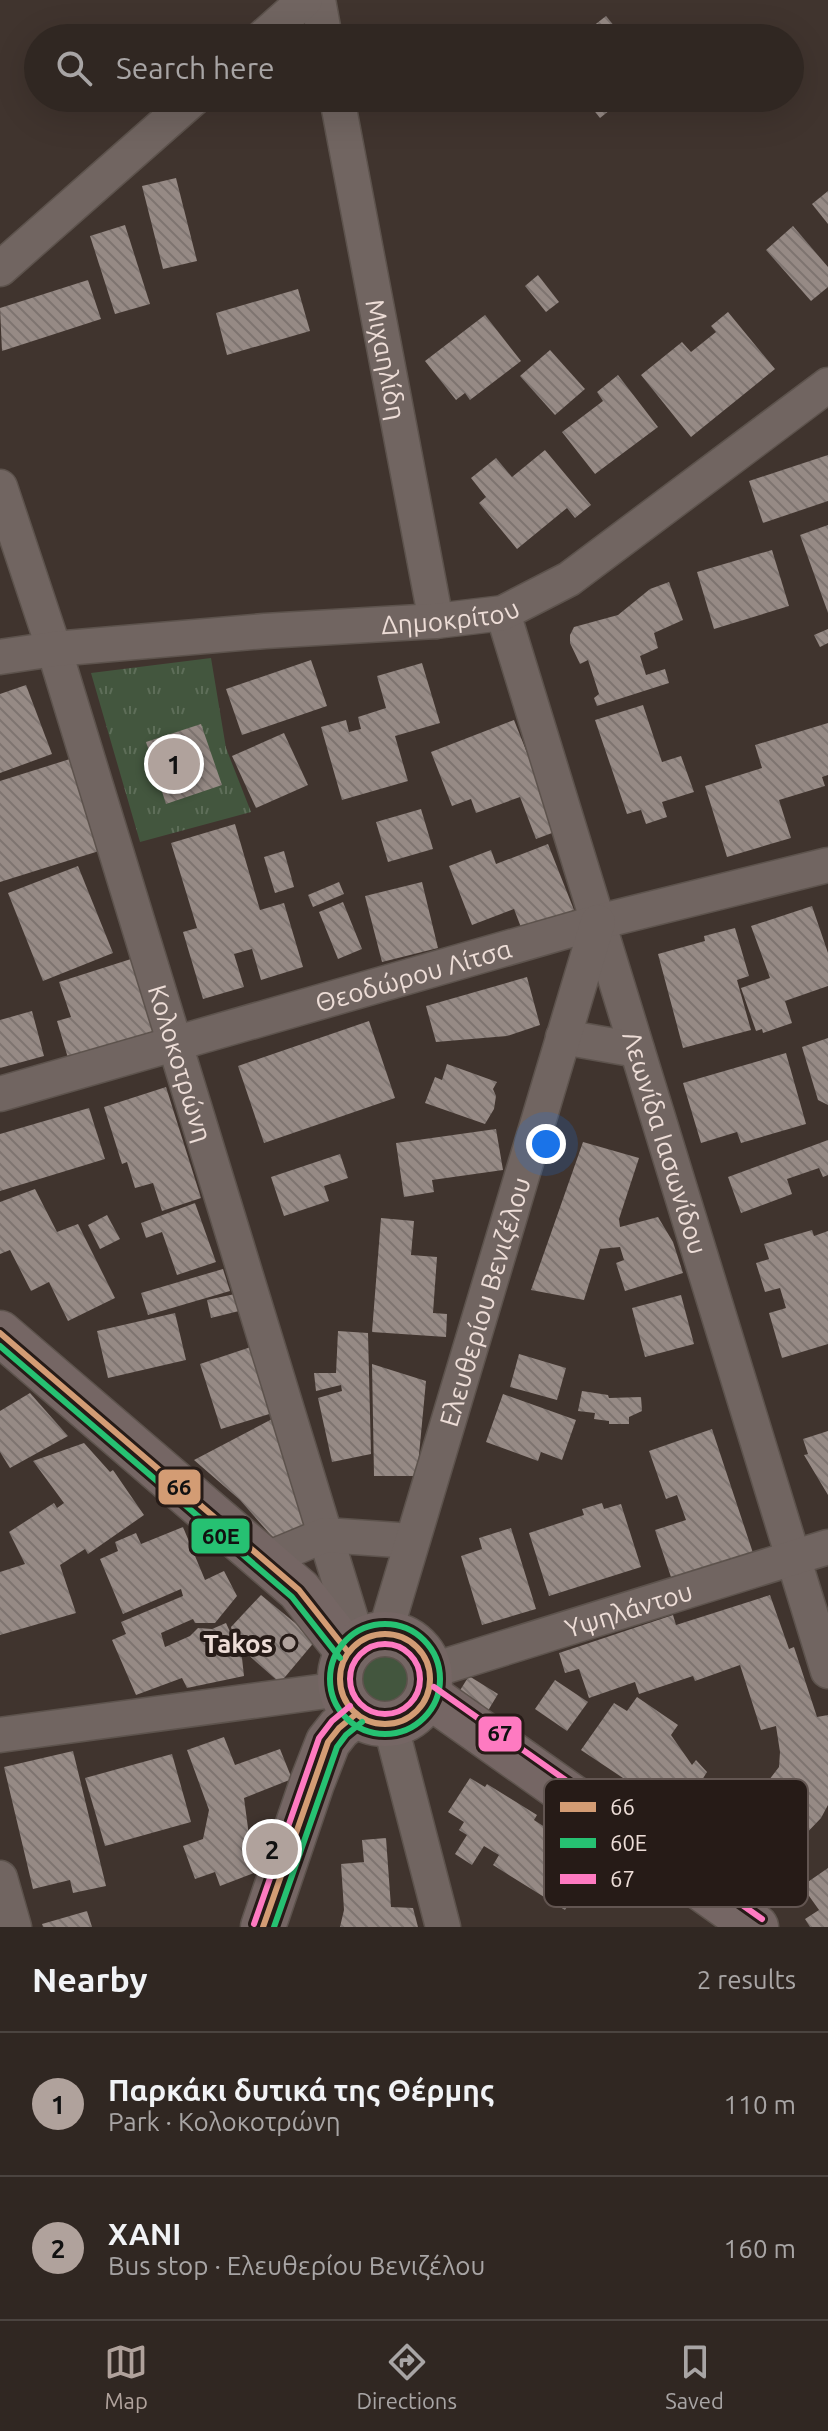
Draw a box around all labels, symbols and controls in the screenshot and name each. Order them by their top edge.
search box [24,24,804,112]
icon: search [52,46,96,90]
text: Search here [116,51,275,85]
street label: Μιχαηλίδη [361,297,412,422]
street label: Δημοκρίτου [380,593,524,639]
pin: 1 [148,734,200,794]
street label: Θεοδώρου Λίτσα [312,933,515,1017]
street label: Κολοκοτρώνη [143,981,219,1145]
street label: Λεωνίδα Ιασωνίδου [618,1028,714,1258]
your location [526,1124,566,1164]
street label: Ελευθερίου Βενιζέλου [433,1173,535,1430]
line badge: 66 [157,1468,202,1506]
text: 66 [167,1474,191,1499]
line badge: 60Ε [190,1517,251,1555]
text: 60Ε [202,1523,240,1548]
street label: Υψηλάντου [561,1576,696,1643]
place label: Takos [203,1629,273,1658]
marker: Takos [280,1634,298,1652]
line badge: 67 [477,1715,523,1753]
text: 67 [488,1720,512,1745]
legend [544,1779,808,1907]
text: 66 [610,1794,635,1819]
pin: 2 [246,1819,298,1879]
text: 60Ε [610,1830,647,1855]
text: 67 [610,1866,635,1891]
text: Nearby [32,1960,147,1998]
text: 2 results [697,1965,796,1994]
text: Παρκάκι δυτικά της Θέρμης [108,2073,494,2107]
text: 1 [51,2090,65,2119]
text: 110 m [724,2090,796,2119]
text: Park · Κολοκοτρώνη [108,2107,341,2136]
text: ΧΑΝΙ [108,2217,181,2251]
text: 2 [51,2234,65,2263]
text: 160 m [724,2234,796,2263]
text: Bus stop · Ελευθερίου Βενιζέλου [108,2251,485,2280]
tab: Map [104,2340,148,2413]
tab: Directions [356,2340,457,2413]
tab: Saved [665,2340,724,2413]

